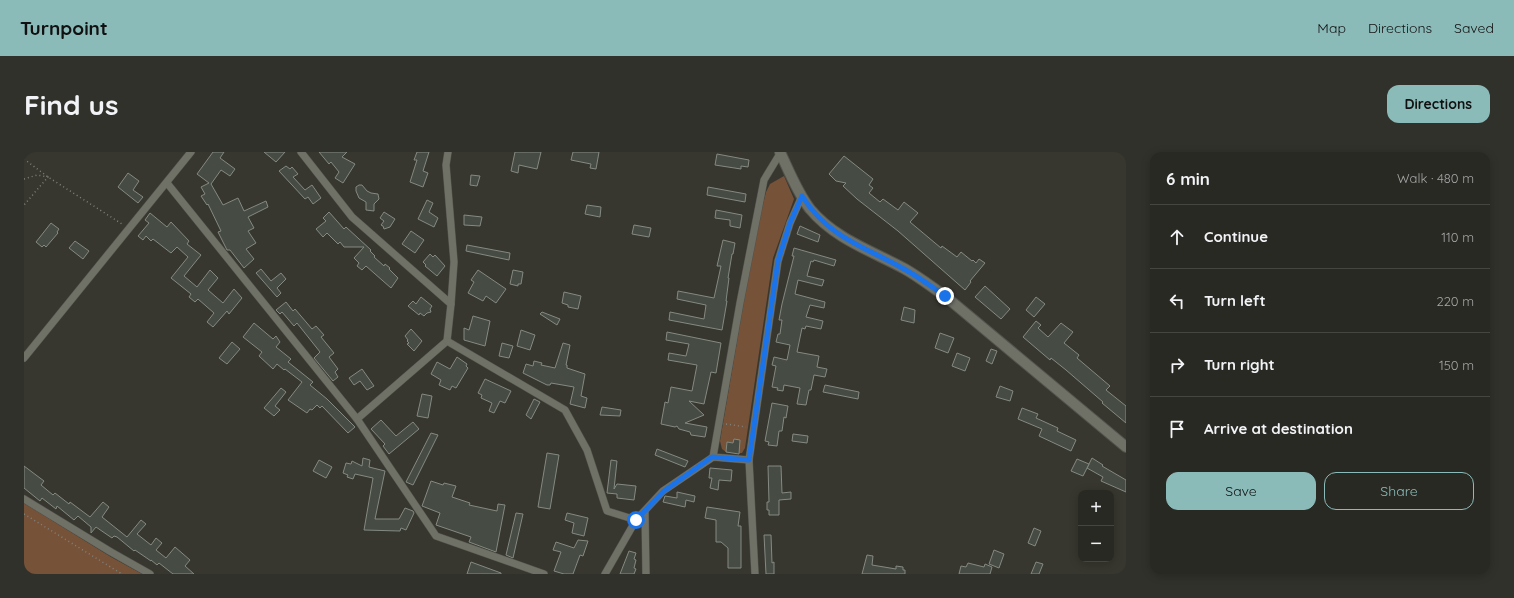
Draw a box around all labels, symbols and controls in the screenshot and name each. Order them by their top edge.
text: Turnpoint [20,16,108,40]
text: Map [1317,19,1346,37]
text: Directions [1368,19,1432,37]
text: Saved [1454,19,1494,37]
button: Directions [1387,85,1490,123]
text: Find us [24,87,118,122]
text: 6 min [1166,168,1210,189]
text: Walk · 480 m [1397,170,1474,186]
icon: ahead [1166,226,1188,248]
text: Continue [1204,227,1268,246]
text: 110 m [1441,229,1474,245]
route end [936,287,954,305]
icon: left [1166,290,1188,312]
text: Turn left [1204,291,1266,310]
text: 220 m [1436,293,1474,309]
icon: right [1166,354,1188,376]
text: Turn right [1204,355,1275,374]
text: 150 m [1439,357,1474,373]
icon: arrive [1166,418,1188,440]
text: Arrive at destination [1204,419,1353,438]
button: Save [1166,472,1316,510]
button: Share [1324,472,1474,510]
map controls [1078,490,1114,562]
button: + [1078,490,1114,526]
route start [627,511,645,529]
button: − [1078,526,1114,562]

